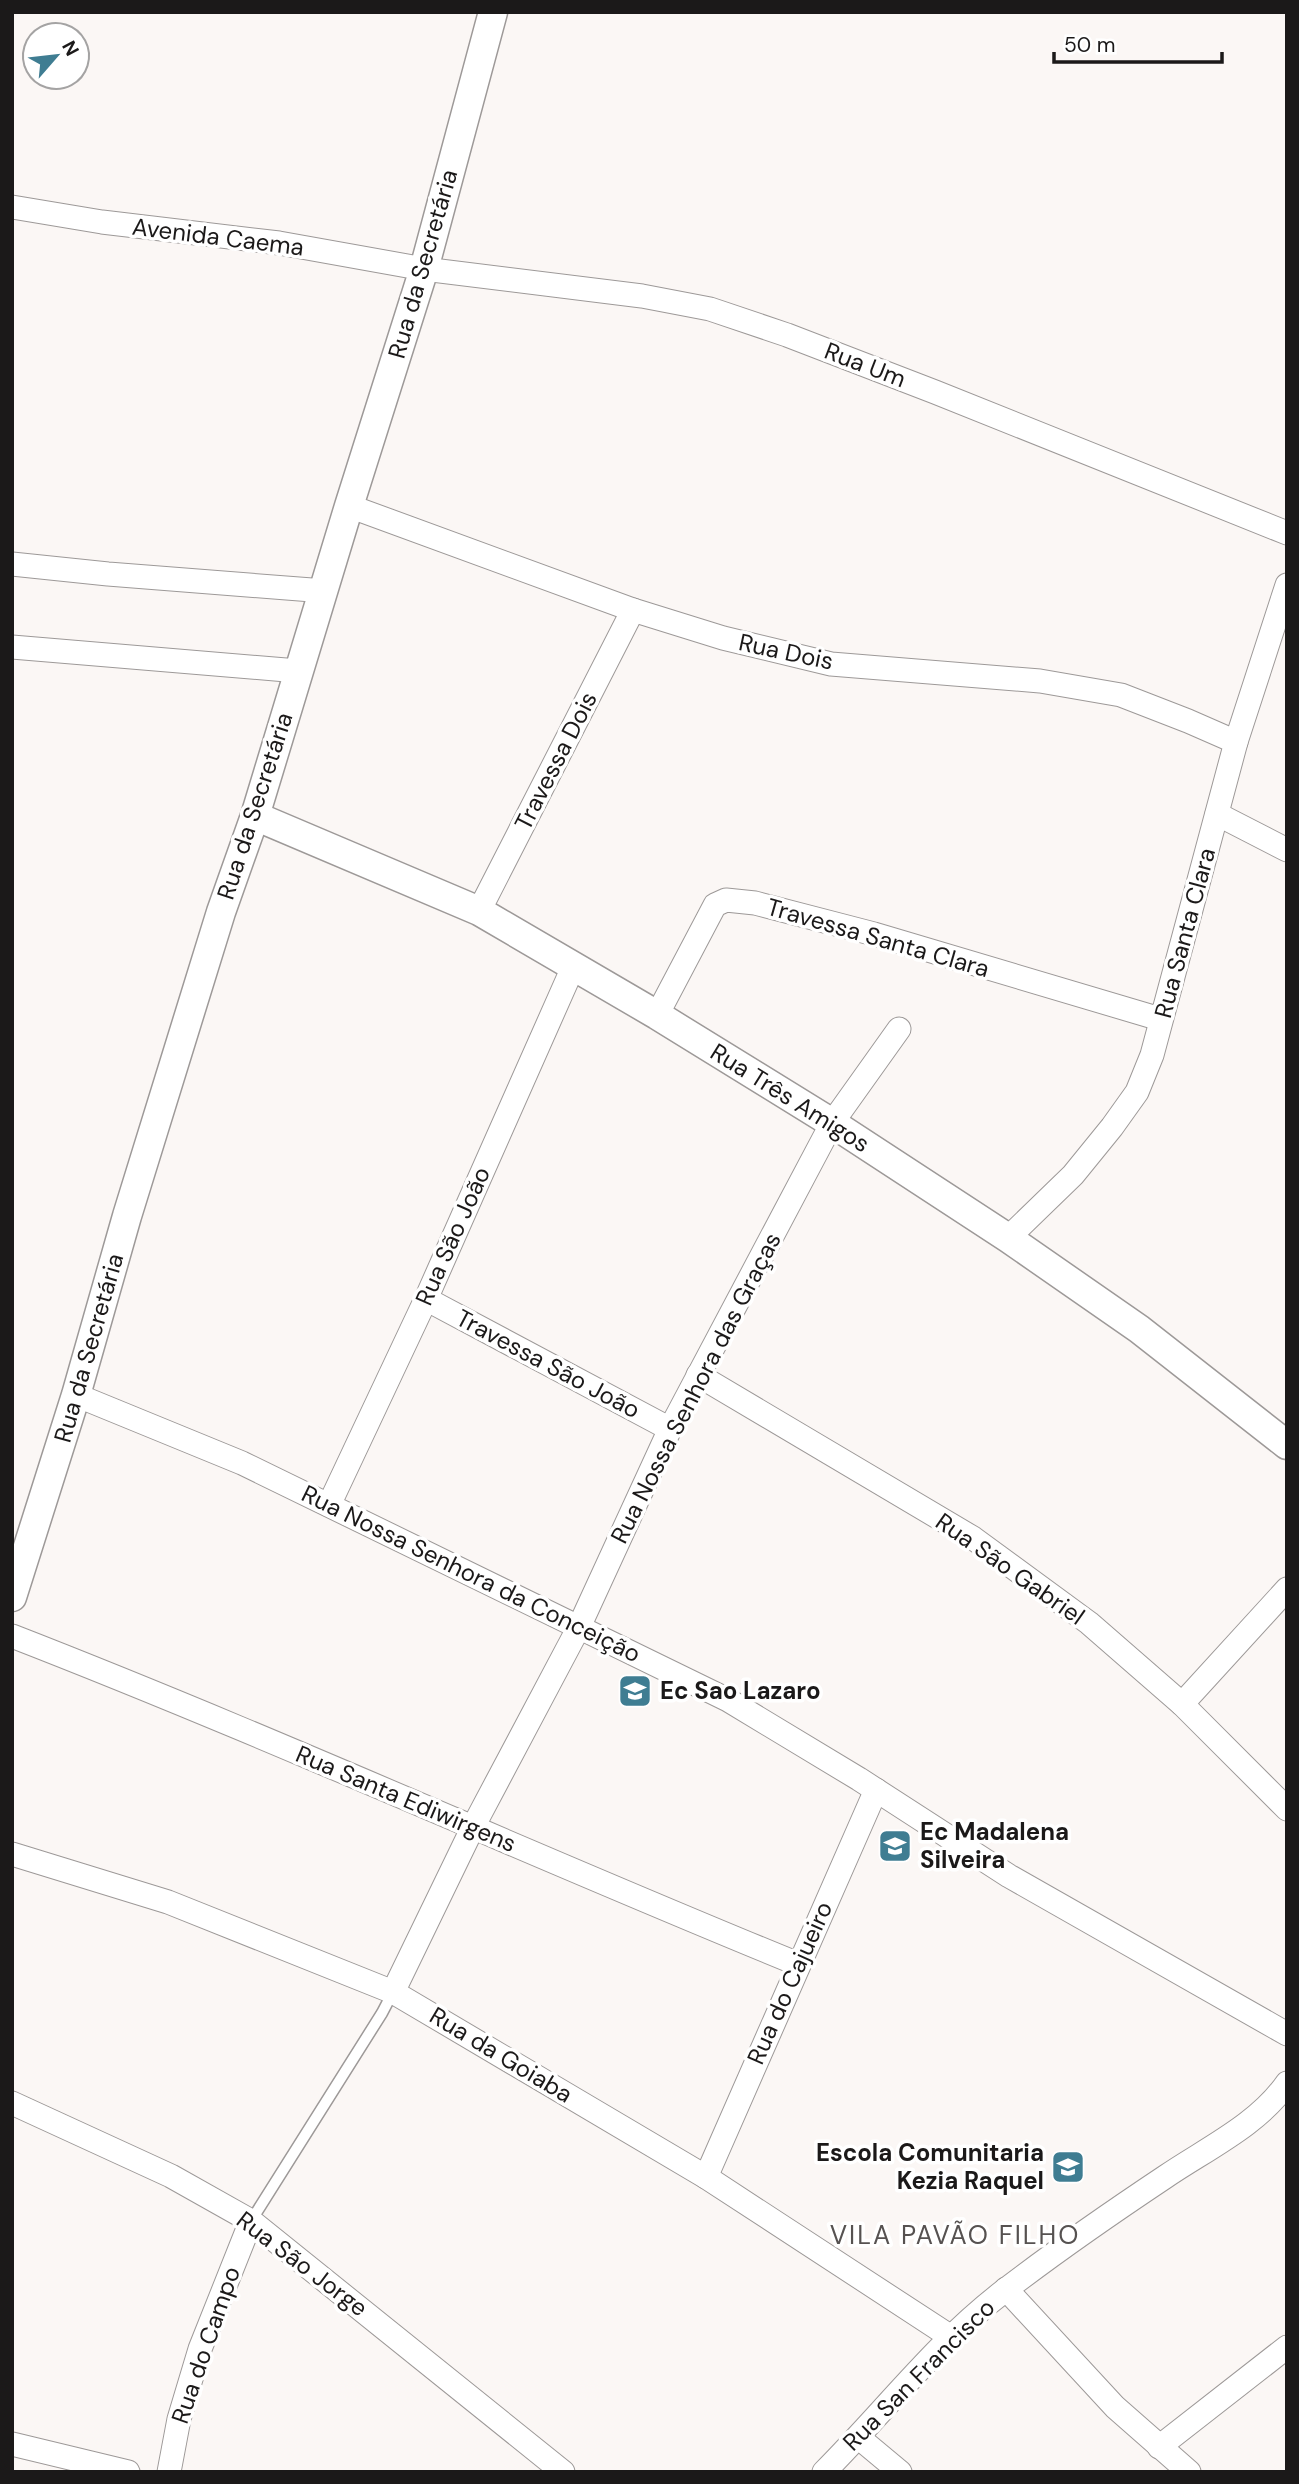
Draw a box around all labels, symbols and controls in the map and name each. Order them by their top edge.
north arrow [21,21,91,91]
scale bar [1054,21,1222,65]
text: 50 m [1064,31,1115,59]
text: N [56,36,85,60]
street label: Rua da Secretária [381,166,464,362]
street label: Avenida Caema [130,211,306,262]
street label: Rua Um [820,335,910,394]
street label: Rua Dois [736,626,836,677]
street label: Travessa Dois [507,686,604,835]
street label: Rua da Secretária [210,708,299,903]
street label: Rua Santa Clara [1147,845,1222,1021]
street label: Travessa Santa Clara [763,891,993,984]
street label: Rua Três Amigos [705,1036,876,1159]
street label: Rua São João [408,1162,497,1310]
street label: Rua Nossa Senhora das Graças [603,1227,788,1549]
street label: Rua da Secretária [47,1250,130,1446]
street label: Travessa São João [451,1302,646,1425]
street label: Rua Nossa Senhora da Conceição [297,1478,646,1669]
street label: Rua São Gabriel [930,1506,1091,1631]
school or university icon: Ec Sao Lazaro [616,1672,654,1710]
place label: Ec Sao Lazaro [660,1675,821,1706]
street label: Rua Santa Ediwirgens [291,1738,521,1859]
place label: Ec Madalena Silveira [920,1816,1069,1875]
school or university icon: Ec Madalena Silveira [876,1827,914,1865]
street label: Rua do Cajueiro [740,1897,839,2069]
street label: Rua da Goiaba [424,2000,578,2109]
place label: Escola Comunitaria Kezia Raquel [816,2137,1044,2196]
school or university icon: Escola Comunitaria Kezia Raquel [1049,2148,1087,2186]
street label: Rua São Jorge [231,2204,374,2323]
district label: VILA PAVÃO FILHO [830,2218,1080,2252]
street label: Rua do Campo [164,2262,247,2427]
street label: Rua San Francisco [836,2292,1001,2457]

